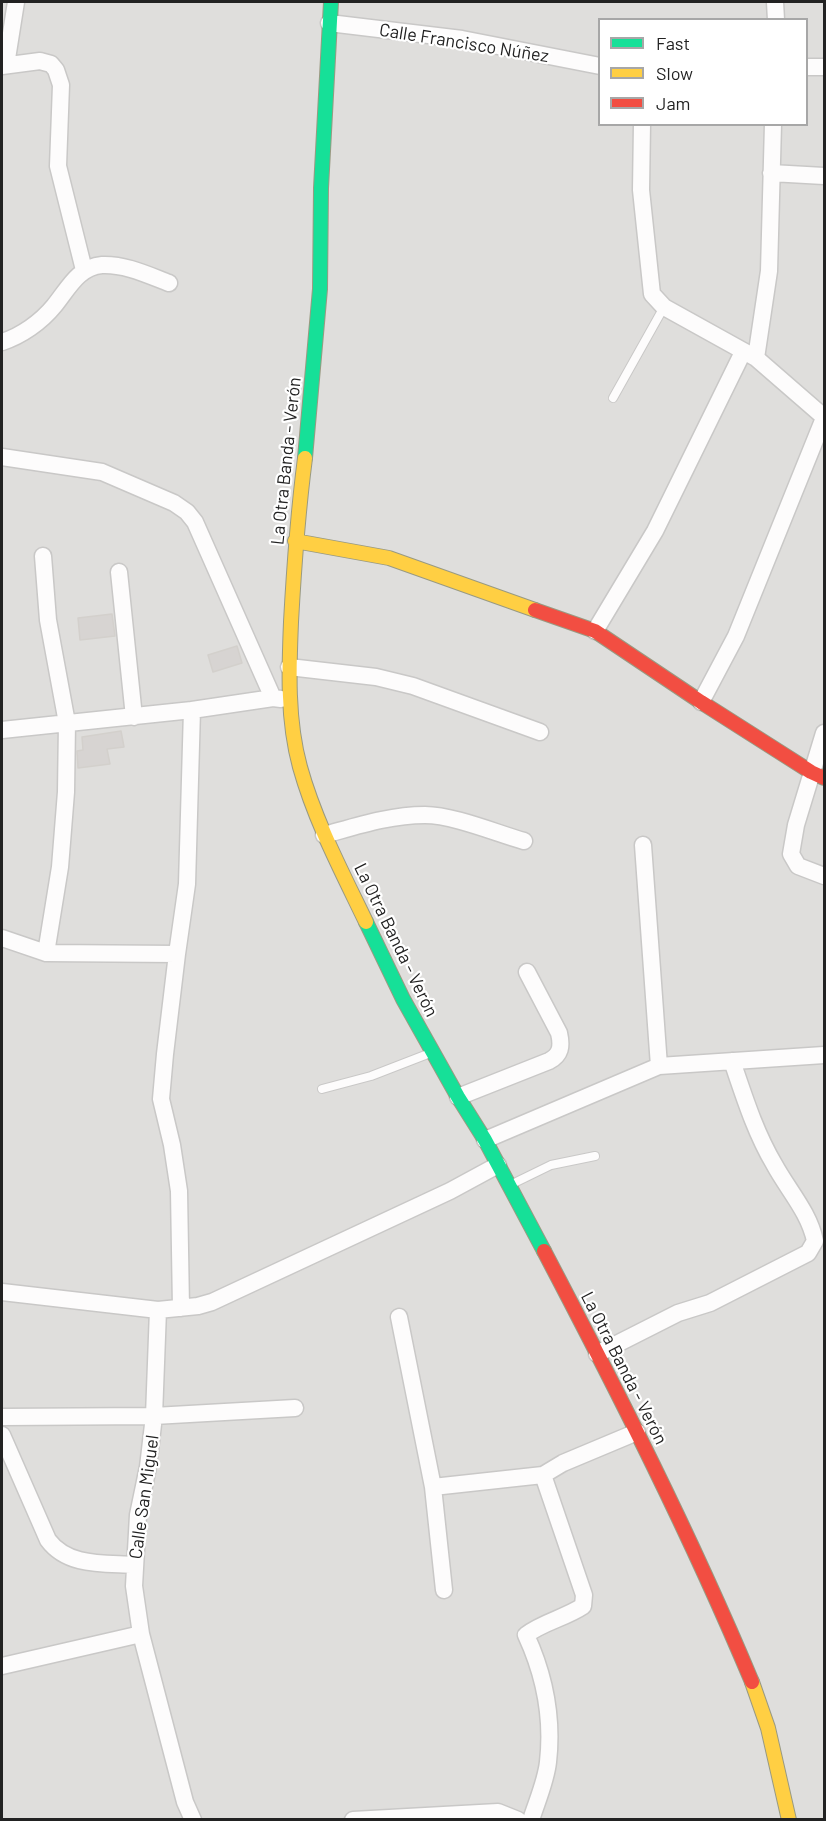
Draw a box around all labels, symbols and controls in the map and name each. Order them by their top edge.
legend [598,18,808,126]
street label: Calle Francisco Núñez [378,19,550,67]
text: Fast [656,32,690,54]
text: Slow [656,62,693,84]
text: Jam [656,92,690,114]
street label: La Otra Banda - Verón [266,376,306,546]
street label: La Otra Banda - Verón [349,860,443,1020]
street label: La Otra Banda - Verón [576,1288,672,1448]
street label: Calle San Miguel [125,1434,163,1560]

